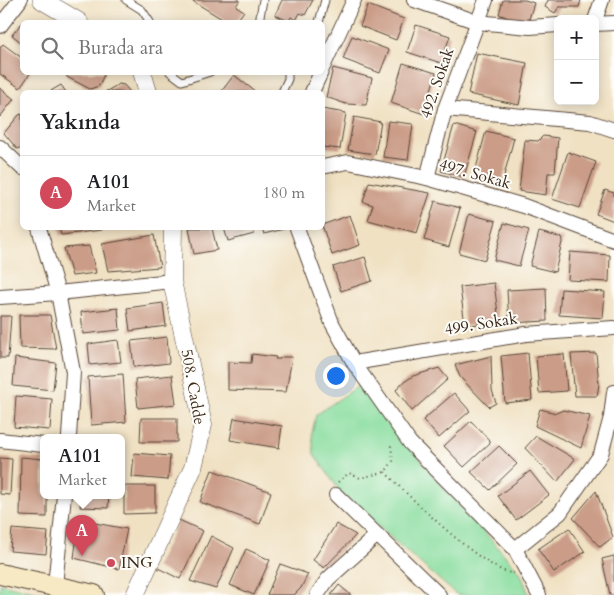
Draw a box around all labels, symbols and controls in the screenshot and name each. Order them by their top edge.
map controls [554,15,599,105]
button: + [554,15,599,60]
search box [20,20,325,75]
icon: search [38,34,66,62]
text: Burada ara [78,35,163,61]
street label: 492. Sokak [415,44,460,121]
button: − [554,60,599,105]
text: Yakında [40,108,120,137]
street label: 497. Sokak [437,153,514,195]
text: A101 [87,169,131,195]
text: A [50,182,62,204]
text: 180 m [263,182,305,204]
text: Market [87,195,136,217]
street label: 499. Sokak [443,307,520,341]
street label: 508. Cadde [176,347,210,427]
your location [323,363,349,389]
popup [40,434,125,499]
text: A101 [58,443,102,469]
text: Market [58,469,107,491]
pin: A [66,515,98,556]
place label: ING [121,552,153,574]
marker: ING [105,557,117,569]

